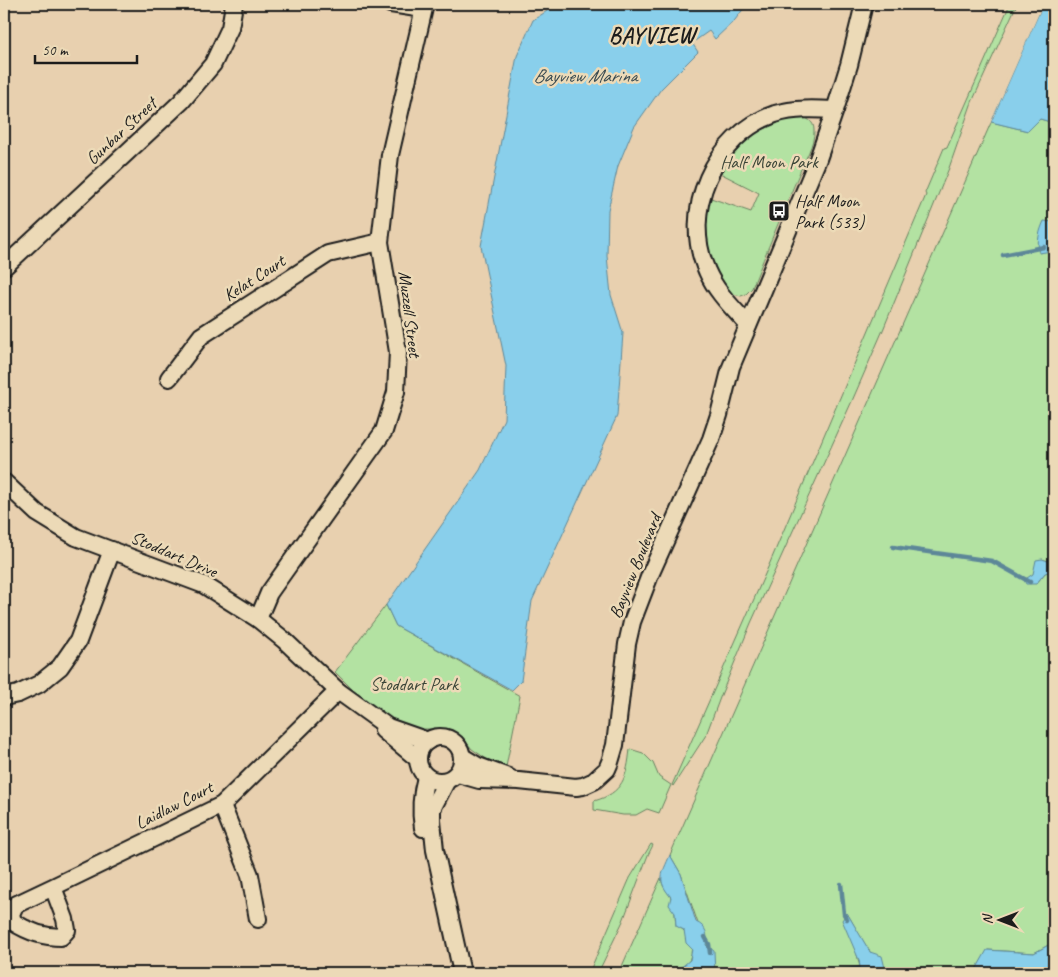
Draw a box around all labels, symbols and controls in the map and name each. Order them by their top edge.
district label: BAYVIEW [609,22,698,50]
scale bar [35,32,138,64]
text: 50 m [42,41,69,60]
water label: Bayview Marina [533,64,639,88]
street label: Gunbar Street [81,91,163,169]
park label: Half Moon Park [720,151,819,173]
place label: Half Moon Park (533) [795,190,865,233]
bus stop icon: Half Moon Park (533) [767,199,791,223]
street label: Kelat Court [219,249,291,306]
street label: Muzzell Street [394,270,426,360]
street label: Bayview Boulevard [604,508,667,621]
street label: Stoddart Drive [128,526,222,582]
park label: Stoddart Park [370,673,459,695]
street label: Laidlaw Court [132,775,218,834]
north arrow [976,894,1026,944]
text: N [979,913,996,924]

